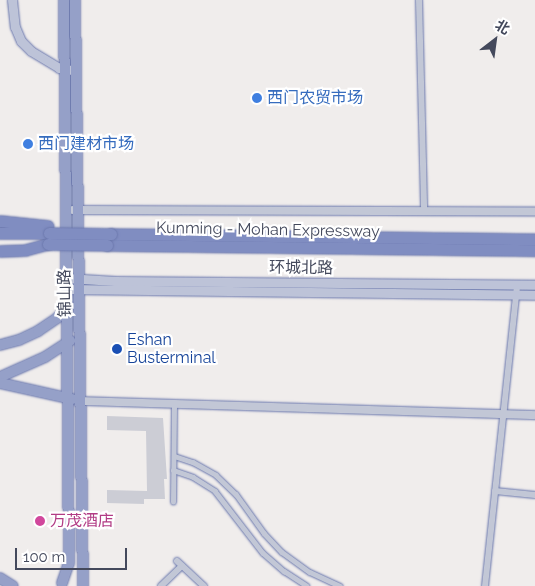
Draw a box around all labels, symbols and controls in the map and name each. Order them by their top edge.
north arrow [470,15,520,65]
text: 北 [492,17,513,37]
place label: 西门农贸市场 [267,88,363,108]
marker: 西门农贸市场 [251,92,263,104]
place label: 西门建材市场 [38,134,134,154]
marker: 西门建材市场 [22,138,34,150]
street label: Kunming - Mohan Expressway [156,218,380,242]
street label: 环城北路 [269,258,333,278]
street label: 锦山路 [55,269,75,317]
place label: Eshan Busterminal [127,330,216,368]
marker: Eshan Busterminal [111,343,123,355]
place label: 万茂酒店 [50,511,114,531]
marker: 万茂酒店 [34,515,46,527]
scale bar [18,538,130,570]
text: 100 m [23,548,65,566]

